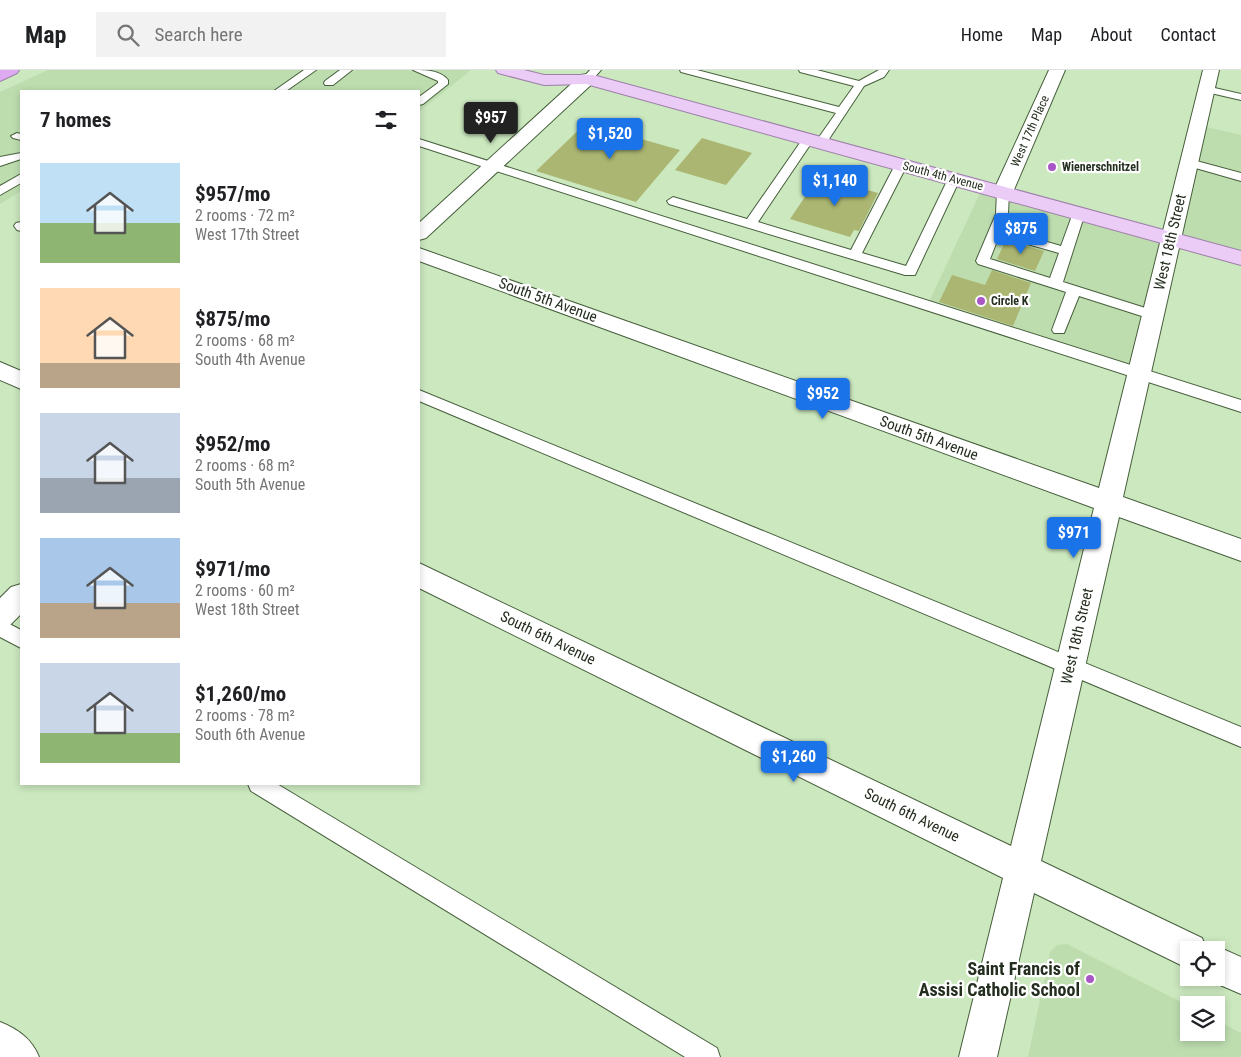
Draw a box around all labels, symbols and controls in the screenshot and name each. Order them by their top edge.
search box [96,12,446,57]
text: Map [25,21,66,49]
icon: search [114,21,142,49]
text: Search here [154,23,243,46]
text: Home [961,24,1003,45]
text: Map [1031,24,1062,45]
text: About [1090,24,1132,45]
text: Contact [1160,24,1216,45]
street label: West 17th Place [1008,93,1052,169]
pin: $957 [461,102,521,144]
icon: filters [372,106,400,134]
text: 7 homes [40,108,111,132]
text: $957 [475,108,507,127]
pin: $1,520 [569,118,651,160]
text: $1,520 [588,124,632,143]
street label: South 4th Avenue [901,159,985,194]
place label: Wienerschnitzel [1062,160,1139,174]
marker: Wienerschnitzel [1046,161,1058,173]
pin: $1,140 [794,164,876,207]
text: $1,140 [813,171,857,190]
text: $957/mo [195,182,270,206]
icon: home [80,183,140,243]
street label: West 18th Street [1150,192,1190,292]
text: 2 rooms · 72 m² [195,206,295,225]
pin: $875 [991,212,1051,255]
text: $875 [1005,219,1037,238]
text: West 17th Street [195,225,300,244]
street label: South 5th Avenue [496,274,600,326]
place label: Circle K [991,294,1029,308]
marker: Circle K [975,295,987,307]
text: $875/mo [195,307,270,331]
icon: home [80,308,140,368]
text: 2 rooms · 68 m² [195,331,295,350]
text: South 4th Avenue [195,350,305,369]
pin: $952 [793,378,853,420]
text: $952 [807,384,839,403]
street label: South 5th Avenue [877,412,981,464]
text: $952/mo [195,432,270,456]
icon: home [80,433,140,493]
text: 2 rooms · 68 m² [195,456,295,475]
text: South 5th Avenue [195,475,305,494]
pin: $971 [1044,516,1104,559]
text: $971 [1058,523,1090,542]
text: $971/mo [195,557,270,581]
icon: home [80,558,140,618]
text: 2 rooms · 60 m² [195,581,295,600]
street label: West 18th Street [1057,586,1097,686]
text: West 18th Street [195,600,300,619]
street label: South 6th Avenue [498,607,598,669]
text: $1,260/mo [195,682,286,706]
icon: home [80,683,140,743]
text: 2 rooms · 78 m² [195,706,295,725]
text: South 6th Avenue [195,725,305,744]
pin: $1,260 [753,740,835,783]
text: $1,260 [772,747,816,766]
street label: South 6th Avenue [862,784,962,846]
map controls [1180,941,1225,1041]
button: locate [1180,941,1225,986]
place label: Saint Francis of Assisi Catholic School [919,958,1080,1000]
marker: Saint Francis of Assisi Catholic School [1084,973,1096,985]
button: layers [1180,996,1225,1041]

